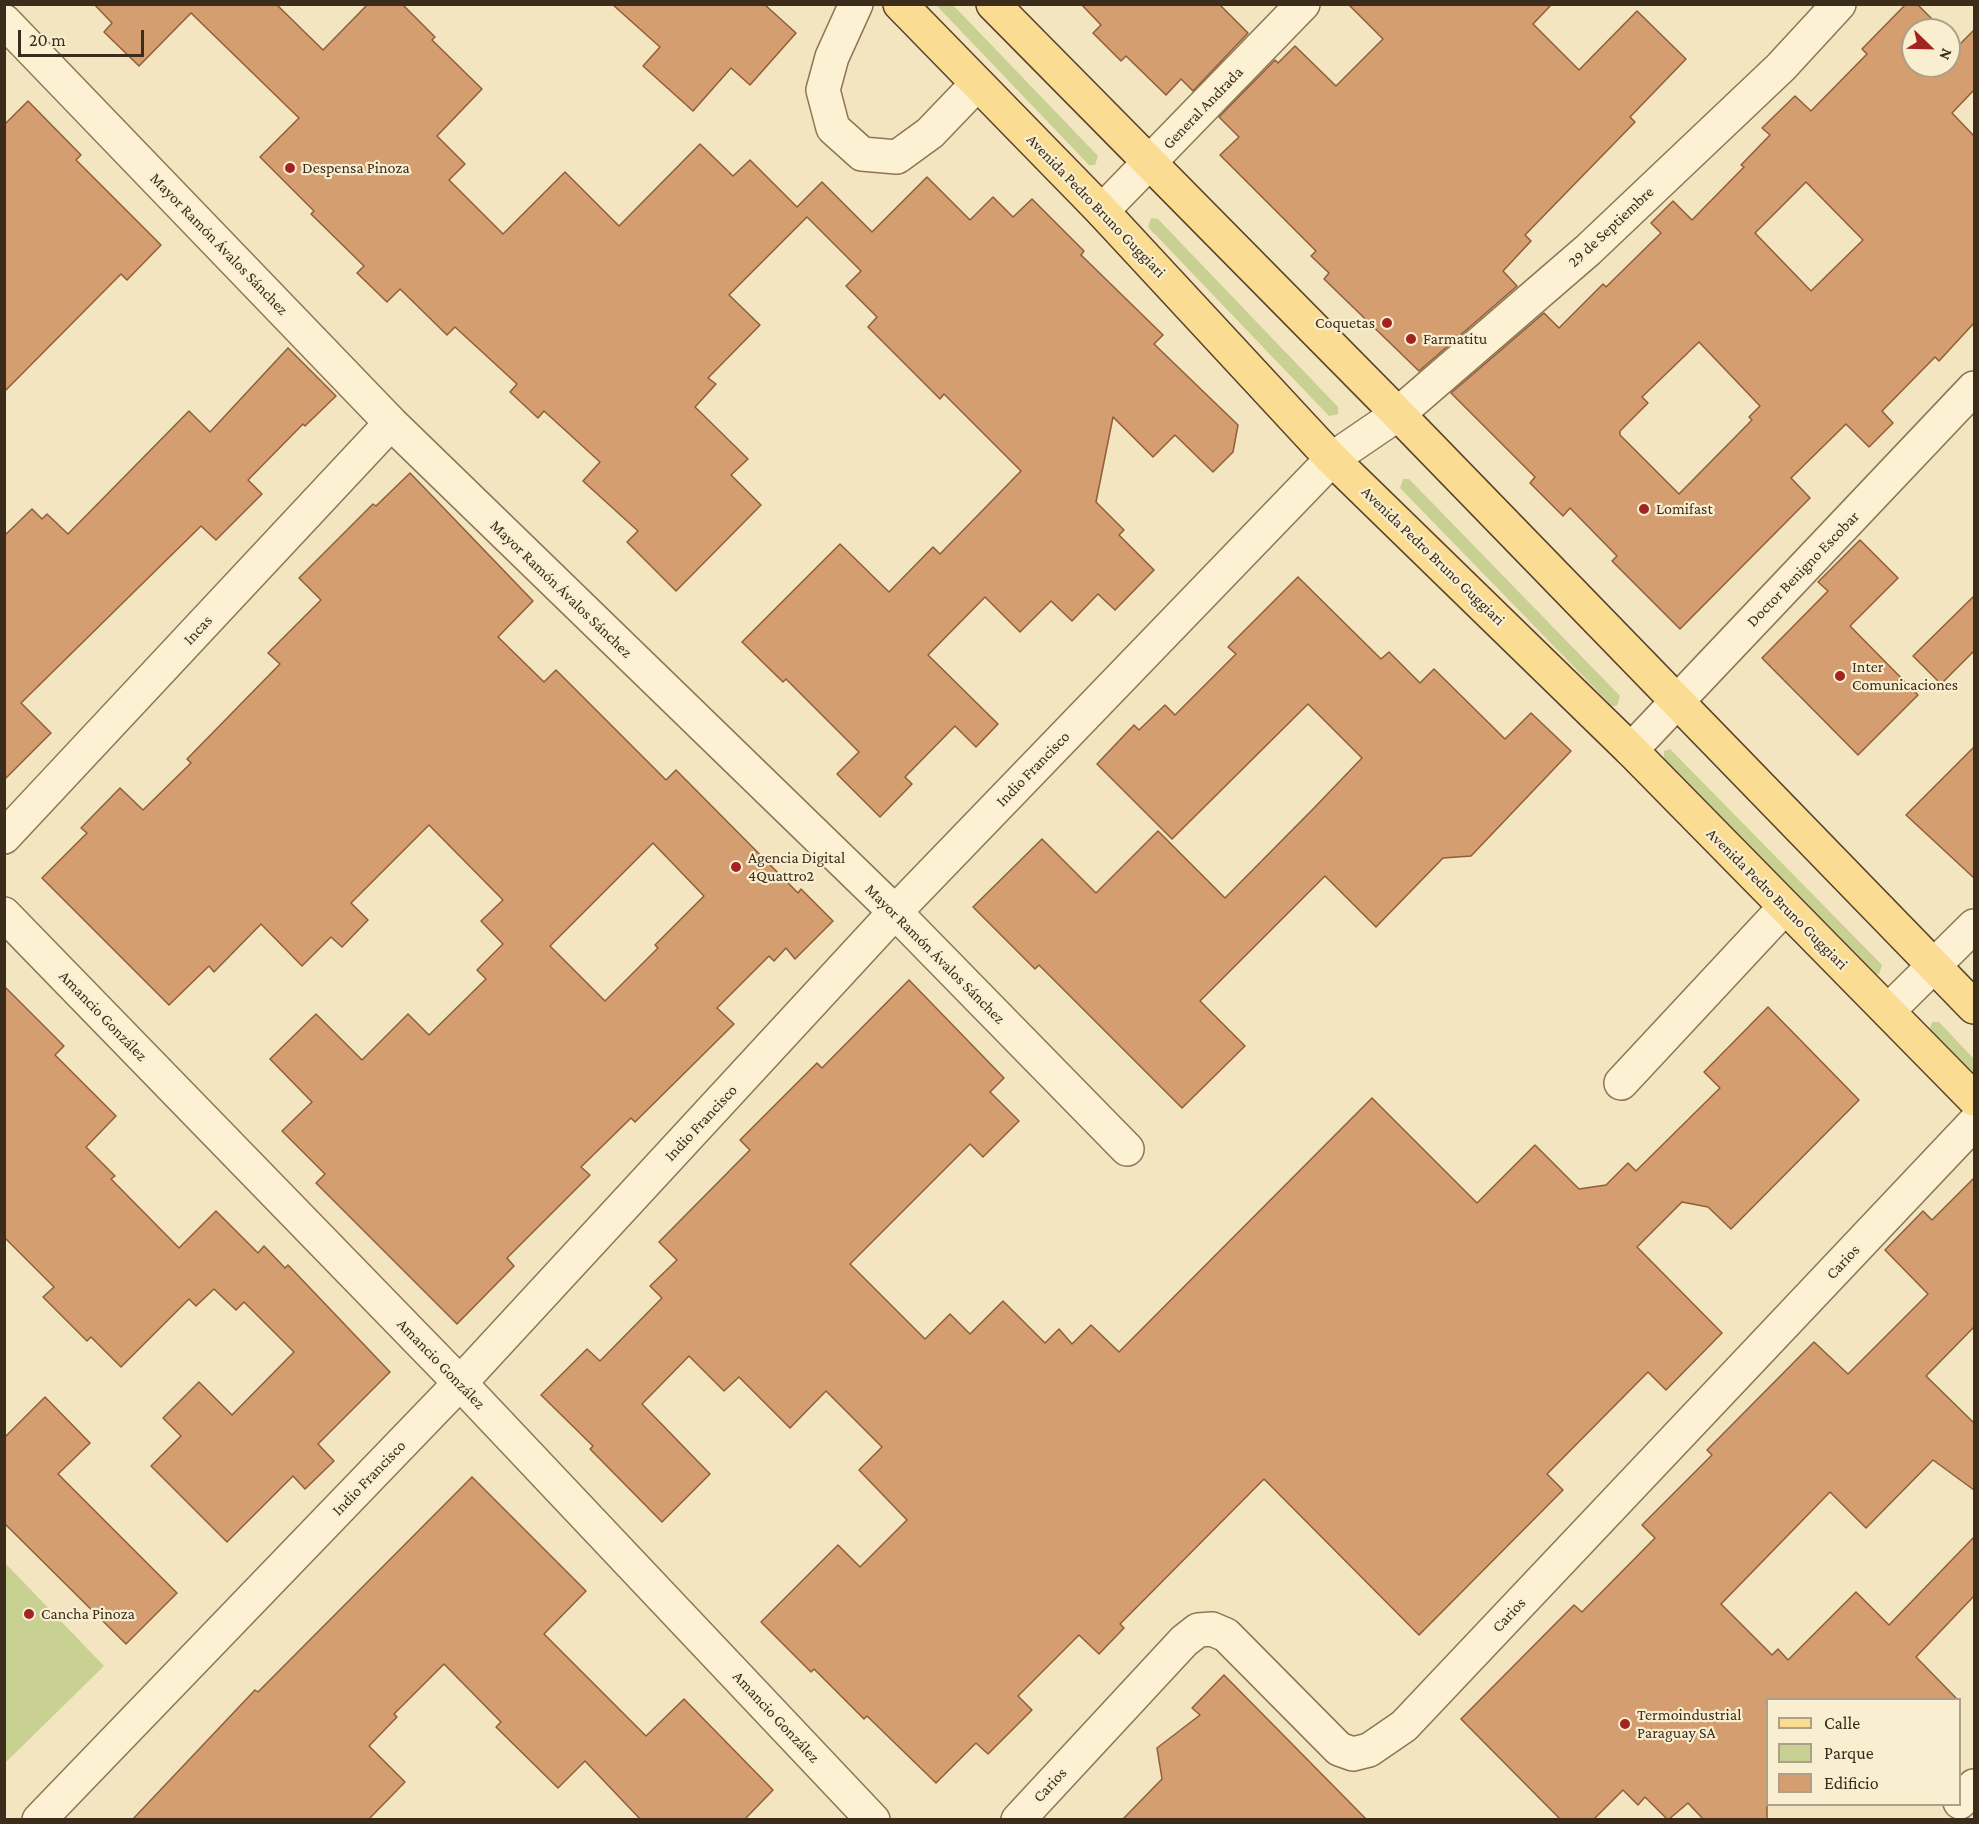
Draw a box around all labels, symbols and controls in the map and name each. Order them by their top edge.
scale bar [21,18,147,56]
north arrow [1901,18,1961,78]
text: 20 m [29,30,66,50]
text: N [1936,46,1956,63]
street label: General Andrada [1159,63,1247,153]
street label: Avenida Pedro Bruno Guggiari [1022,130,1170,282]
place label: Despensa Pinoza [302,158,410,178]
marker: Despensa Pinoza [283,161,297,175]
street label: Mayor Ramón Ávalos Sánchez [146,169,292,319]
street label: 29 de Septiembre [1564,182,1658,272]
place label: Coquetas [1315,313,1375,333]
marker: Coquetas [1380,316,1394,330]
place label: Farmatitu [1423,329,1487,349]
marker: Farmatitu [1404,332,1418,346]
street label: Avenida Pedro Bruno Guggiari [1357,482,1509,630]
place label: Lomifast [1656,499,1713,519]
marker: Lomifast [1637,502,1651,516]
street label: Doctor Benigno Escobar [1743,507,1863,631]
street label: Mayor Ramón Ávalos Sánchez [486,516,636,662]
street label: Incas [179,611,217,649]
place label: Inter Comunicaciones [1852,657,1958,695]
marker: Inter Comunicaciones [1833,669,1847,683]
street label: Indio Francisco [992,727,1074,811]
street label: Avenida Pedro Bruno Guggiari [1702,824,1852,974]
place label: Agencia Digital 4Quattro2 [748,848,845,886]
marker: Agencia Digital 4Quattro2 [729,860,743,874]
street label: Mayor Ramón Ávalos Sánchez [861,880,1009,1028]
street label: Amancio González [55,967,151,1065]
street label: Indio Francisco [661,1081,741,1165]
street label: Carios [1822,1241,1864,1283]
street label: Amancio González [393,1315,489,1413]
street label: Indio Francisco [328,1436,410,1520]
street label: Carios [1488,1594,1530,1636]
place label: Cancha Pinoza [41,1604,135,1624]
marker: Cancha Pinoza [22,1607,36,1621]
street label: Amancio González [729,1667,823,1767]
legend [1766,1698,1961,1806]
place label: Termoindustrial Paraguay SA [1637,1705,1741,1743]
text: Calle [1824,1713,1860,1733]
marker: Termoindustrial Paraguay SA [1618,1717,1632,1731]
text: Parque [1824,1743,1874,1763]
street label: Carios [1029,1764,1071,1806]
text: Edificio [1824,1773,1879,1793]

